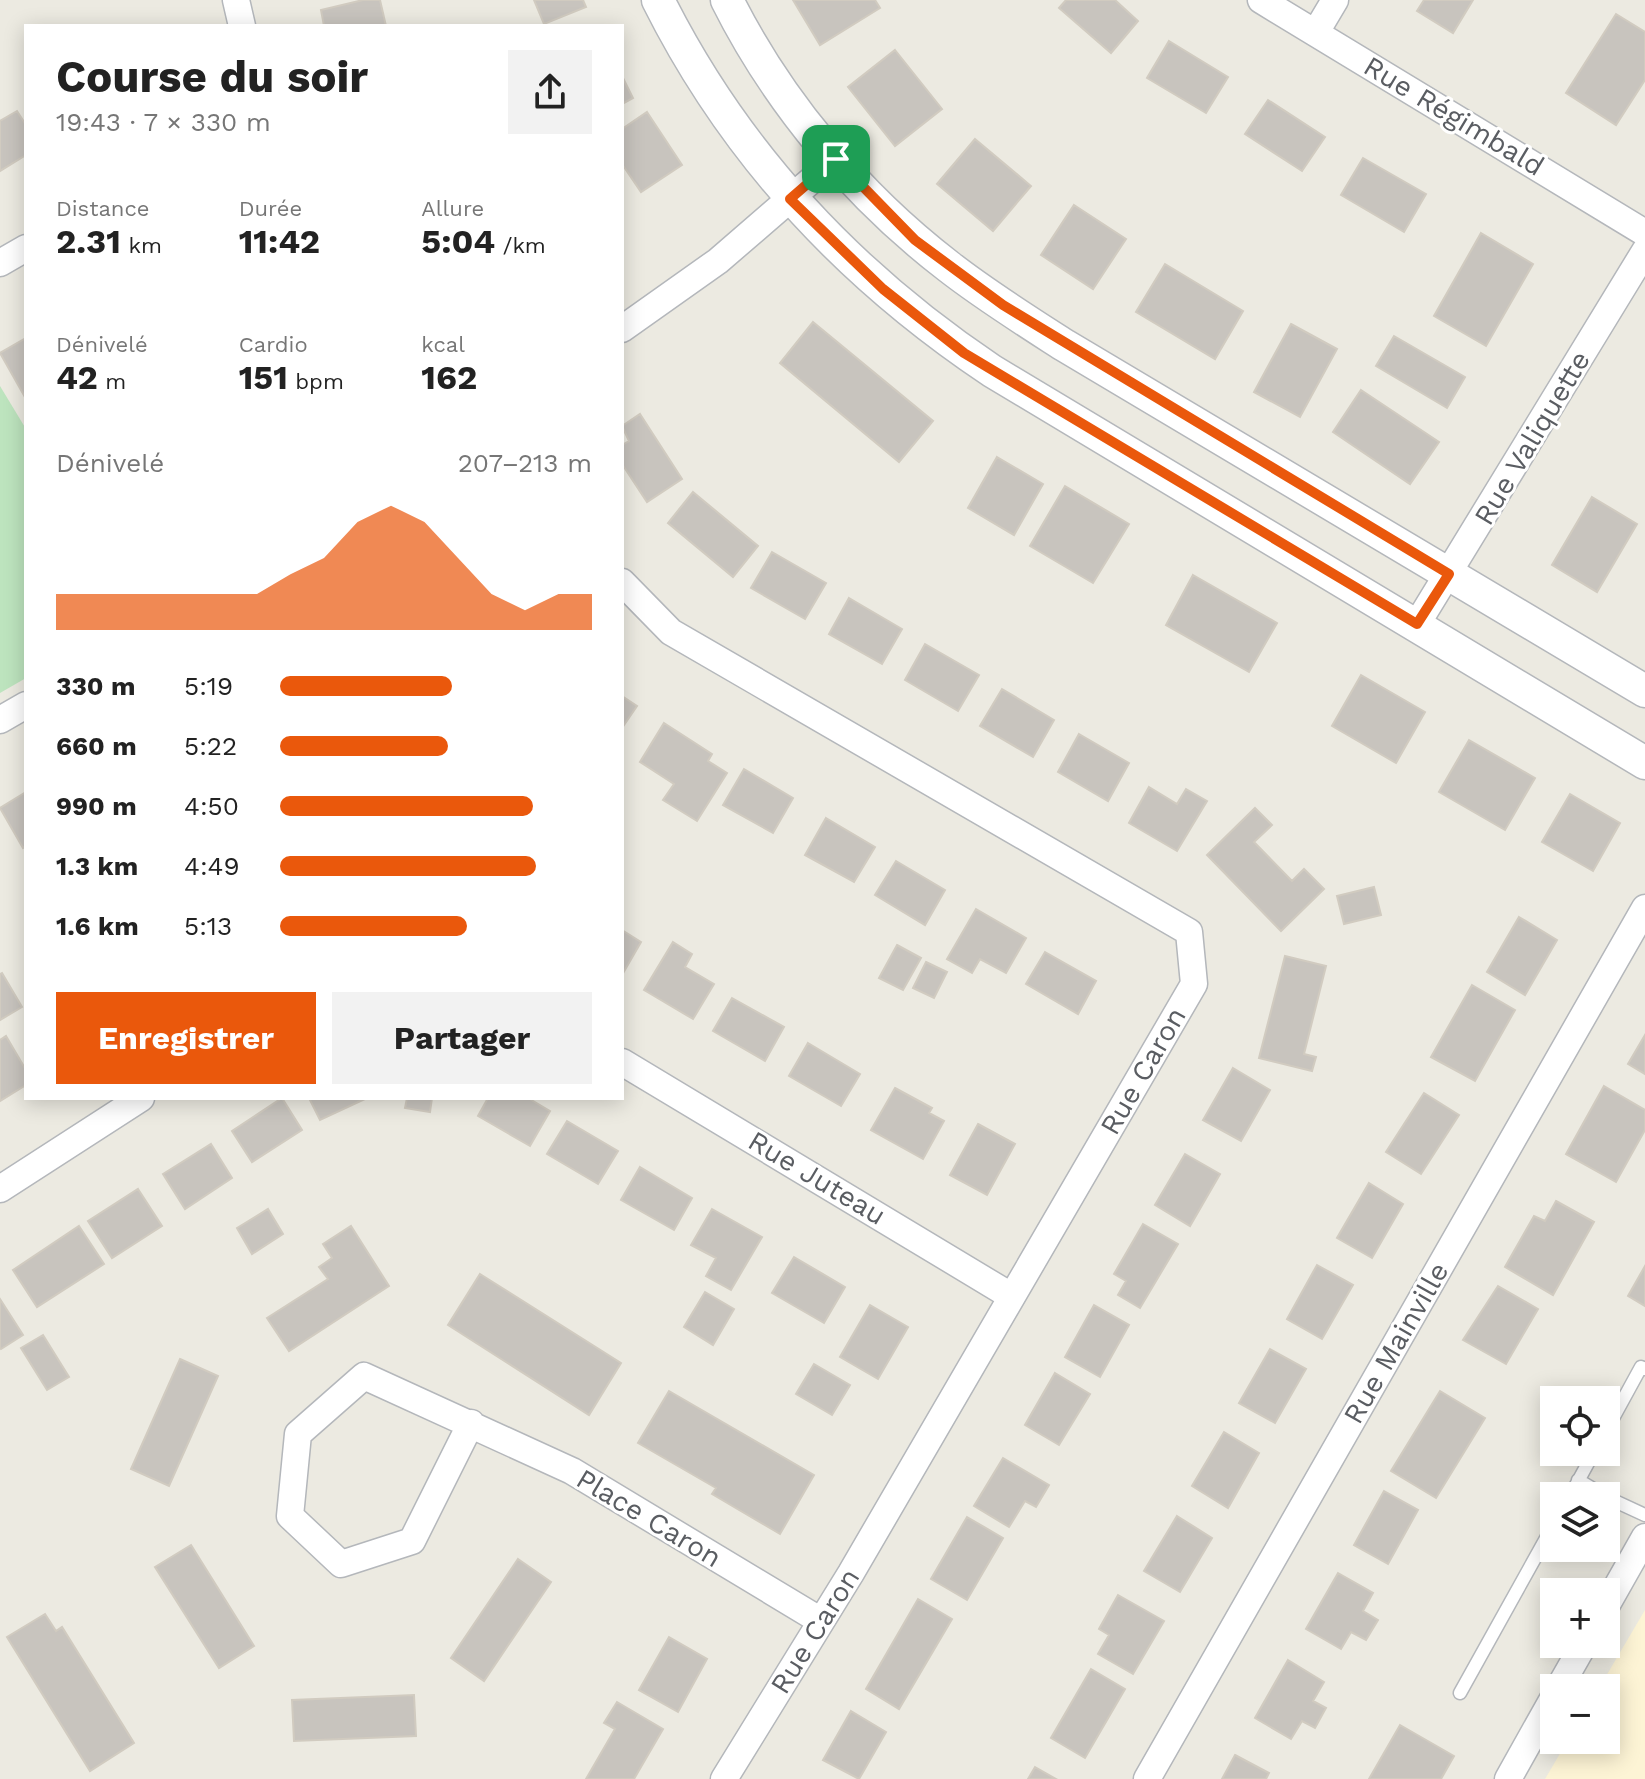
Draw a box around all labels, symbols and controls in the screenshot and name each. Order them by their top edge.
street label: Rue Régimbald [1358,49,1550,183]
button: share [508,50,592,134]
text: Course du soir [56,51,368,103]
text: 19:43 · 7 × 330 m [56,107,271,137]
pin [802,125,870,193]
icon: arrive [814,137,858,181]
text: Distance [56,196,150,221]
text: Durée [239,196,302,221]
text: Allure [421,196,484,221]
text: 2.31 [56,221,121,261]
text: 11:42 [239,221,320,261]
text: 5:04 [421,221,495,261]
text: km [121,233,162,258]
text: /km [495,233,546,258]
text: Dénivelé [56,332,148,357]
text: Cardio [239,332,308,357]
text: kcal [421,332,465,357]
street label: Rue Valiquette [1467,345,1597,531]
text: 42 [56,357,98,397]
text: 151 [239,357,288,397]
text: 162 [421,357,477,397]
text: m [98,369,126,394]
text: bpm [288,369,344,394]
text: Dénivelé [56,448,164,478]
text: 207–213 m [458,448,592,478]
text: 330 m [56,671,135,701]
text: 5:19 [184,671,233,701]
text: 660 m [56,731,137,761]
text: 5:22 [184,731,237,761]
text: 990 m [56,791,137,821]
text: 4:50 [184,791,239,821]
text: 1.3 km [56,851,138,881]
text: 4:49 [184,851,240,881]
text: 1.6 km [56,911,139,941]
text: 5:13 [184,911,232,941]
button: Enregistrer [56,992,316,1084]
button: Partager [332,992,592,1084]
street label: Rue Caron [1093,1001,1193,1141]
street label: Rue Juteau [742,1124,892,1232]
street label: Rue Mainville [1337,1257,1455,1429]
map controls [1540,1386,1620,1754]
button: locate [1540,1386,1620,1466]
street label: Place Caron [571,1462,727,1574]
button: layers [1540,1482,1620,1562]
street label: Rue Caron [764,1562,866,1700]
button: + [1540,1578,1620,1658]
button: − [1540,1674,1620,1754]

